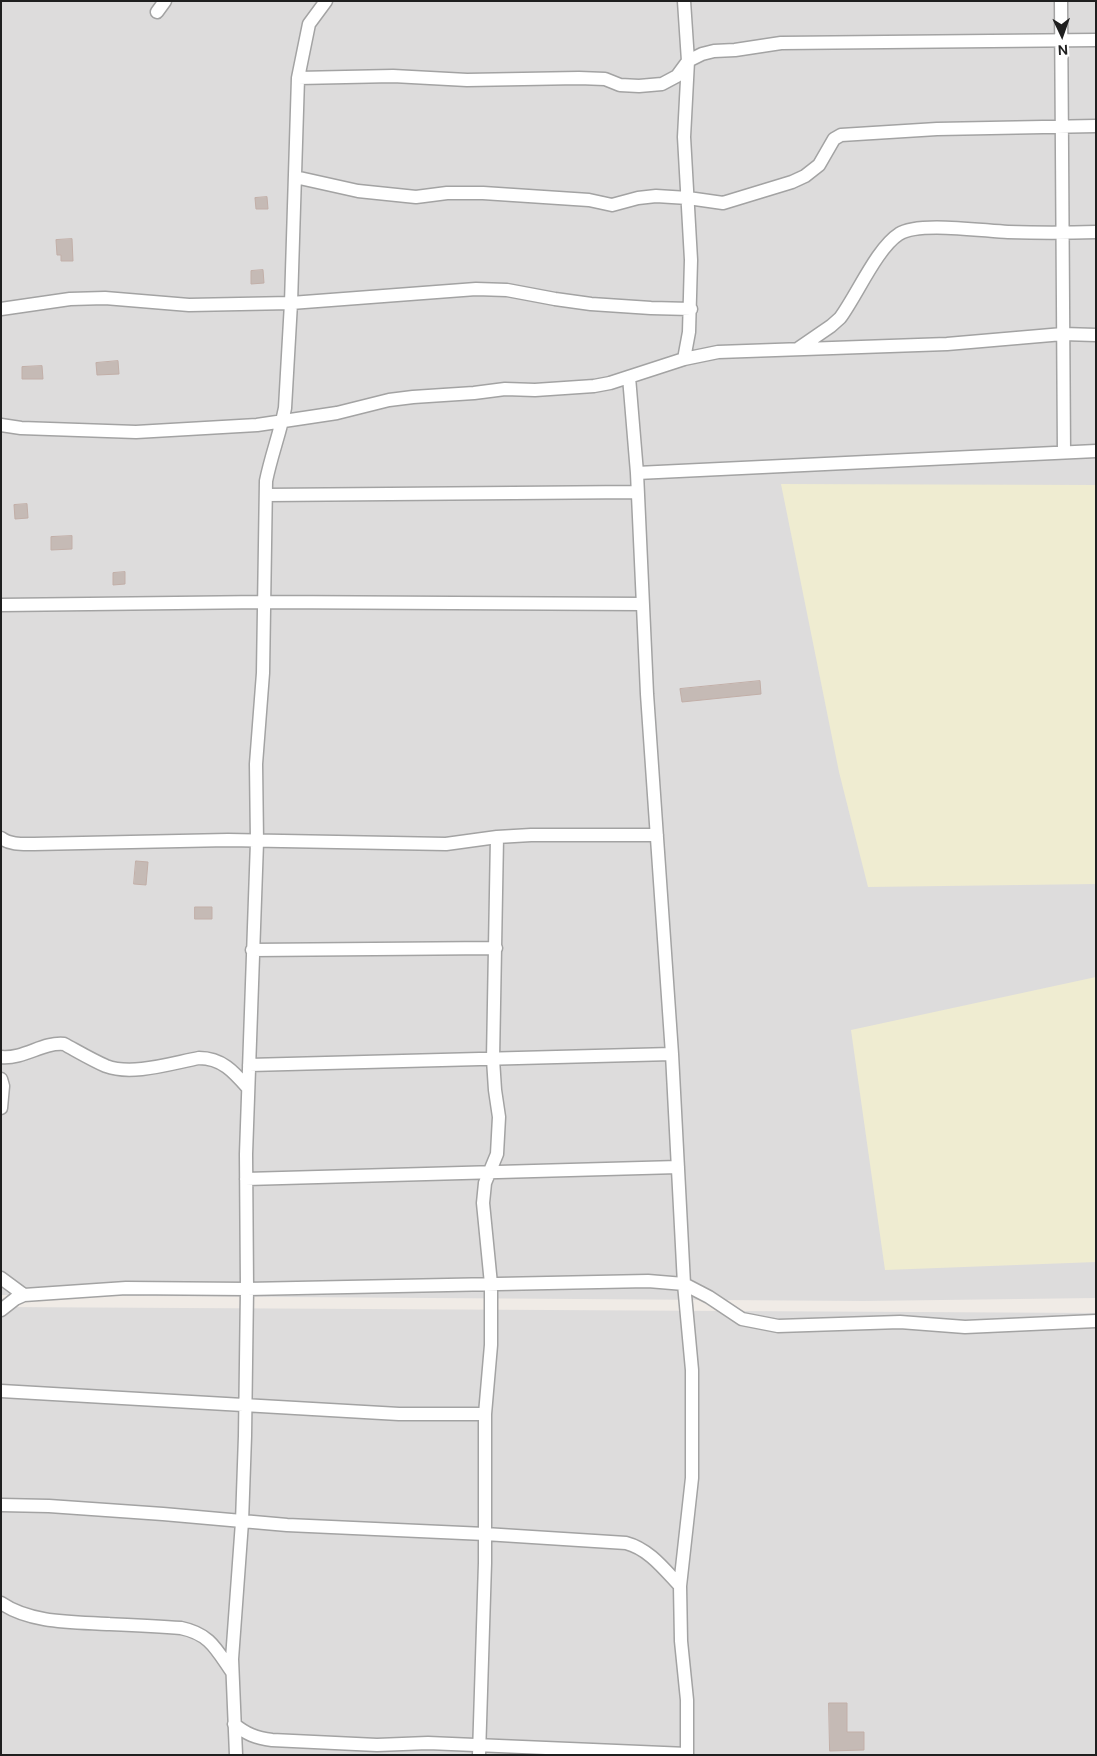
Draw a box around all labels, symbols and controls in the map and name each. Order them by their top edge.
north arrow [1037,10,1087,60]
text: N [1057,41,1068,59]

